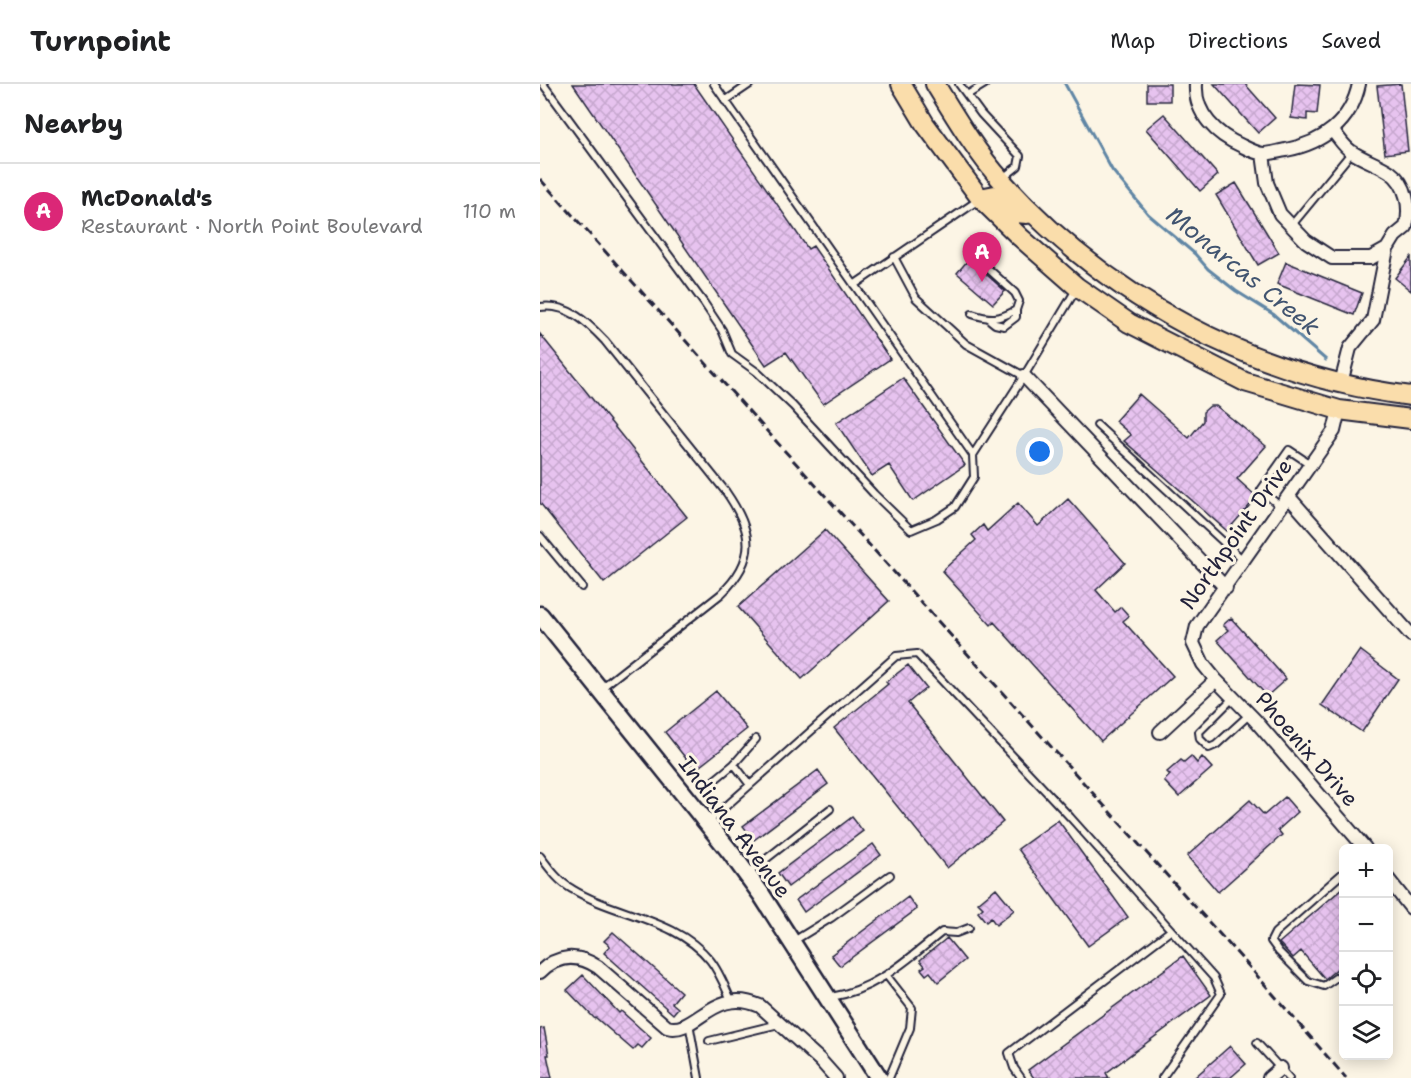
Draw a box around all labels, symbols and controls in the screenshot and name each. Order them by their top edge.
text: Turnpoint [30,22,171,60]
text: Map [1110,27,1155,55]
text: Directions [1188,27,1288,55]
text: Saved [1321,27,1381,55]
text: Nearby [24,106,123,141]
text: McDonald's [81,184,212,213]
text: A [36,198,51,224]
text: 110 m [462,198,516,224]
water label: Monarcas Creek [1159,199,1327,343]
text: Restaurant · North Point Boulevard [81,213,423,239]
pin: A [962,232,1002,282]
your location [1025,437,1054,466]
street label: Northpoint Drive [1173,453,1299,615]
street label: Phoenix Drive [1249,685,1365,813]
street label: Indiana Avenue [672,750,798,904]
map controls [1339,844,1393,1060]
button: + [1339,844,1393,898]
button: − [1339,898,1393,952]
button: locate [1339,952,1393,1006]
button: layers [1339,1006,1393,1060]

